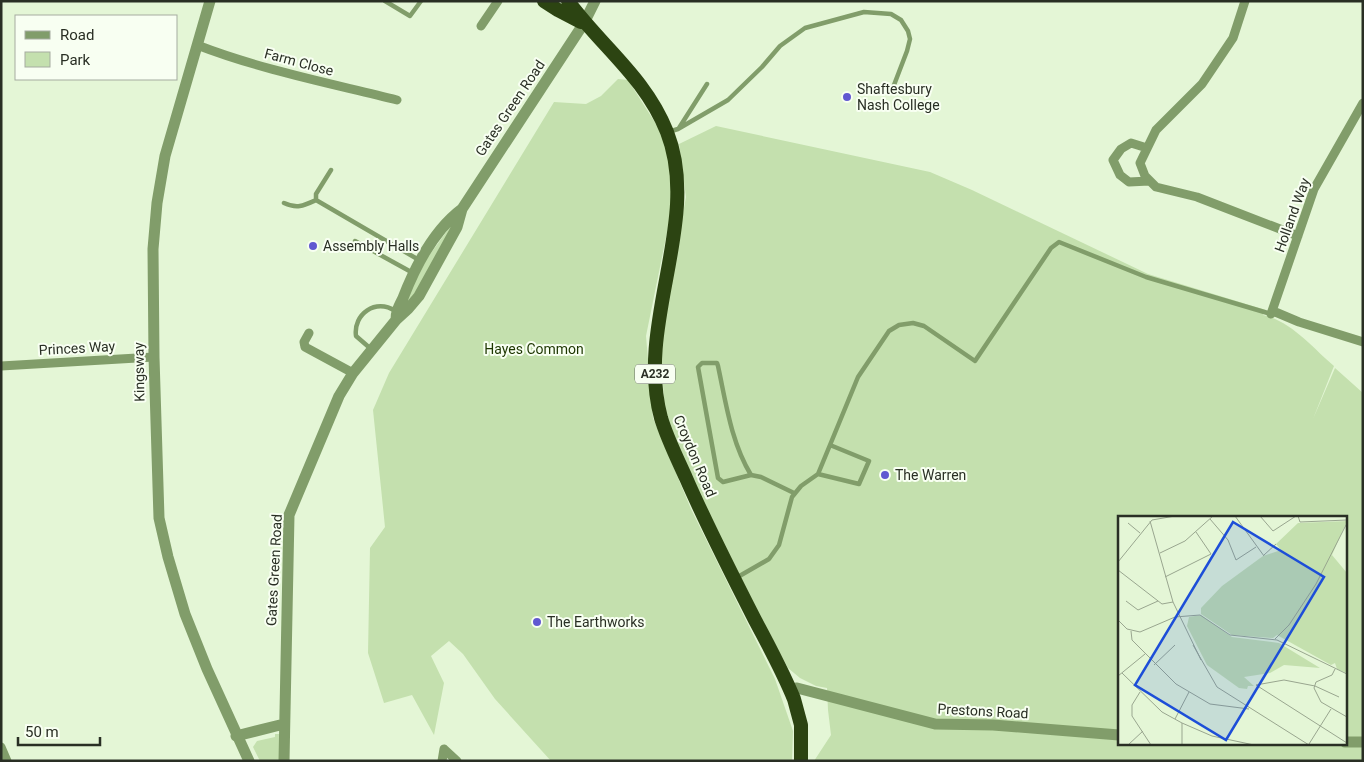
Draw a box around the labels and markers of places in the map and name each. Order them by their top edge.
place label: Shaftesbury Nash College [857,81,940,113]
marker: Shaftesbury Nash College [841,91,853,103]
place label: Assembly Halls [323,238,419,254]
marker: Assembly Halls [307,240,319,252]
place label: The Warren [895,467,966,483]
marker: The Warren [879,469,891,481]
place label: The Earthworks [547,614,644,630]
marker: The Earthworks [531,616,543,628]

